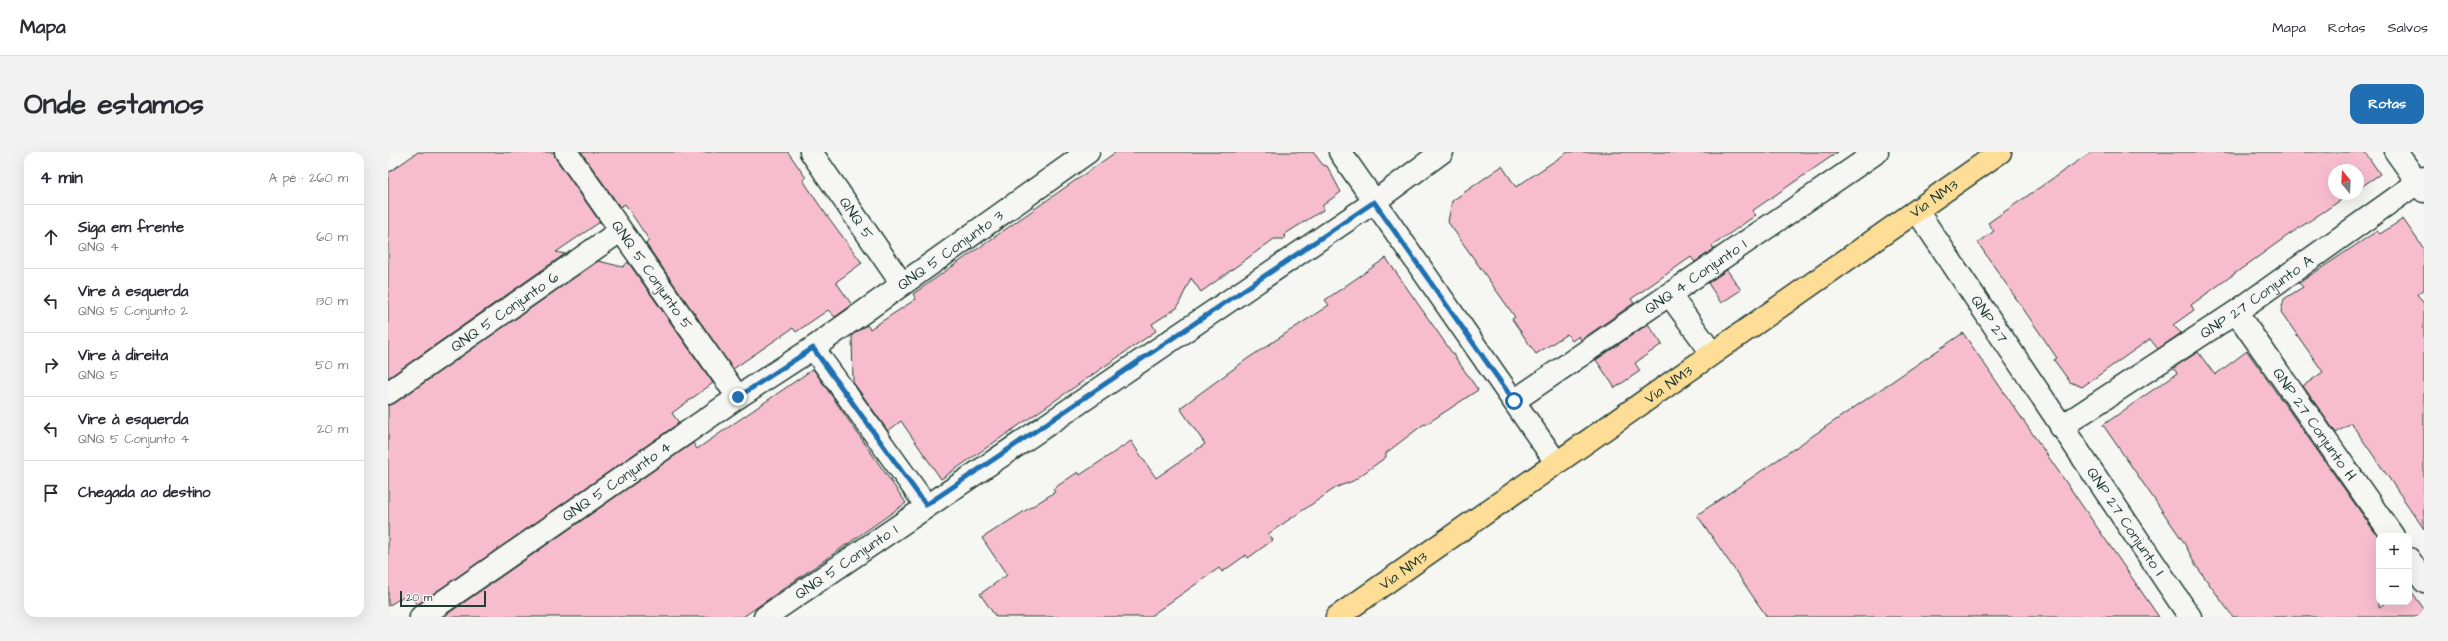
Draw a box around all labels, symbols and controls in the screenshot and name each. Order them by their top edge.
text: Mapa [20,14,66,41]
text: Mapa [2272,18,2306,38]
text: Rotas [2328,18,2366,38]
text: Salvos [2388,18,2428,38]
button: Rotas [2350,84,2424,124]
text: Onde estamos [24,85,204,124]
north arrow [2328,164,2364,200]
text: 4 min [40,166,83,190]
text: A pé · 260 m [269,169,348,187]
street label: Via NM3 [1906,174,1963,223]
street label: QNQ 5 [834,193,878,244]
street label: QNQ 5 Conjunto 3 [893,205,1008,296]
street label: QNQ 5 Conjunto 5 [606,216,698,334]
text: Siga em frente [78,217,184,238]
icon: ahead [40,226,62,248]
text: 60 m [316,228,348,246]
street label: QNQ 4 Conjunto 1 [1640,234,1751,320]
text: QNQ 4 [78,238,119,256]
street label: QNP 27 Conjunto A [2196,250,2318,344]
street label: QNQ 5 Conjunto 6 [446,267,564,357]
text: Vire à esquerda [78,281,188,302]
icon: left [40,290,62,312]
street label: QNP 27 [1965,291,2013,347]
text: 130 m [316,292,348,310]
text: QNQ 5 Conjunto 2 [78,302,188,320]
text: Vire à direita [78,345,168,366]
icon: right [40,354,62,376]
text: 50 m [315,356,348,374]
street label: Via NM3 [1640,360,1698,409]
street label: QNP 27 Conjunto H [2267,364,2361,485]
text: QNQ 5 [78,366,119,384]
route end [729,388,747,406]
route start [1505,392,1523,410]
text: Vire à esquerda [78,409,188,430]
icon: left [40,418,62,440]
text: 20 m [317,420,348,438]
text: QNQ 5 Conjunto 4 [78,430,189,448]
street label: QNQ 5 Conjunto 4 [558,436,676,527]
street label: QNP 27 Conjunto I [2081,463,2169,580]
icon: arrive [40,482,62,504]
text: Chegada ao destino [78,482,211,503]
street label: QNQ 5 Conjunto 1 [791,520,902,605]
map controls [2376,533,2412,605]
button: + [2376,533,2412,569]
street label: Via NM3 [1375,546,1432,595]
button: − [2376,569,2412,605]
scale bar [400,589,486,608]
text: 20 m [406,590,432,605]

